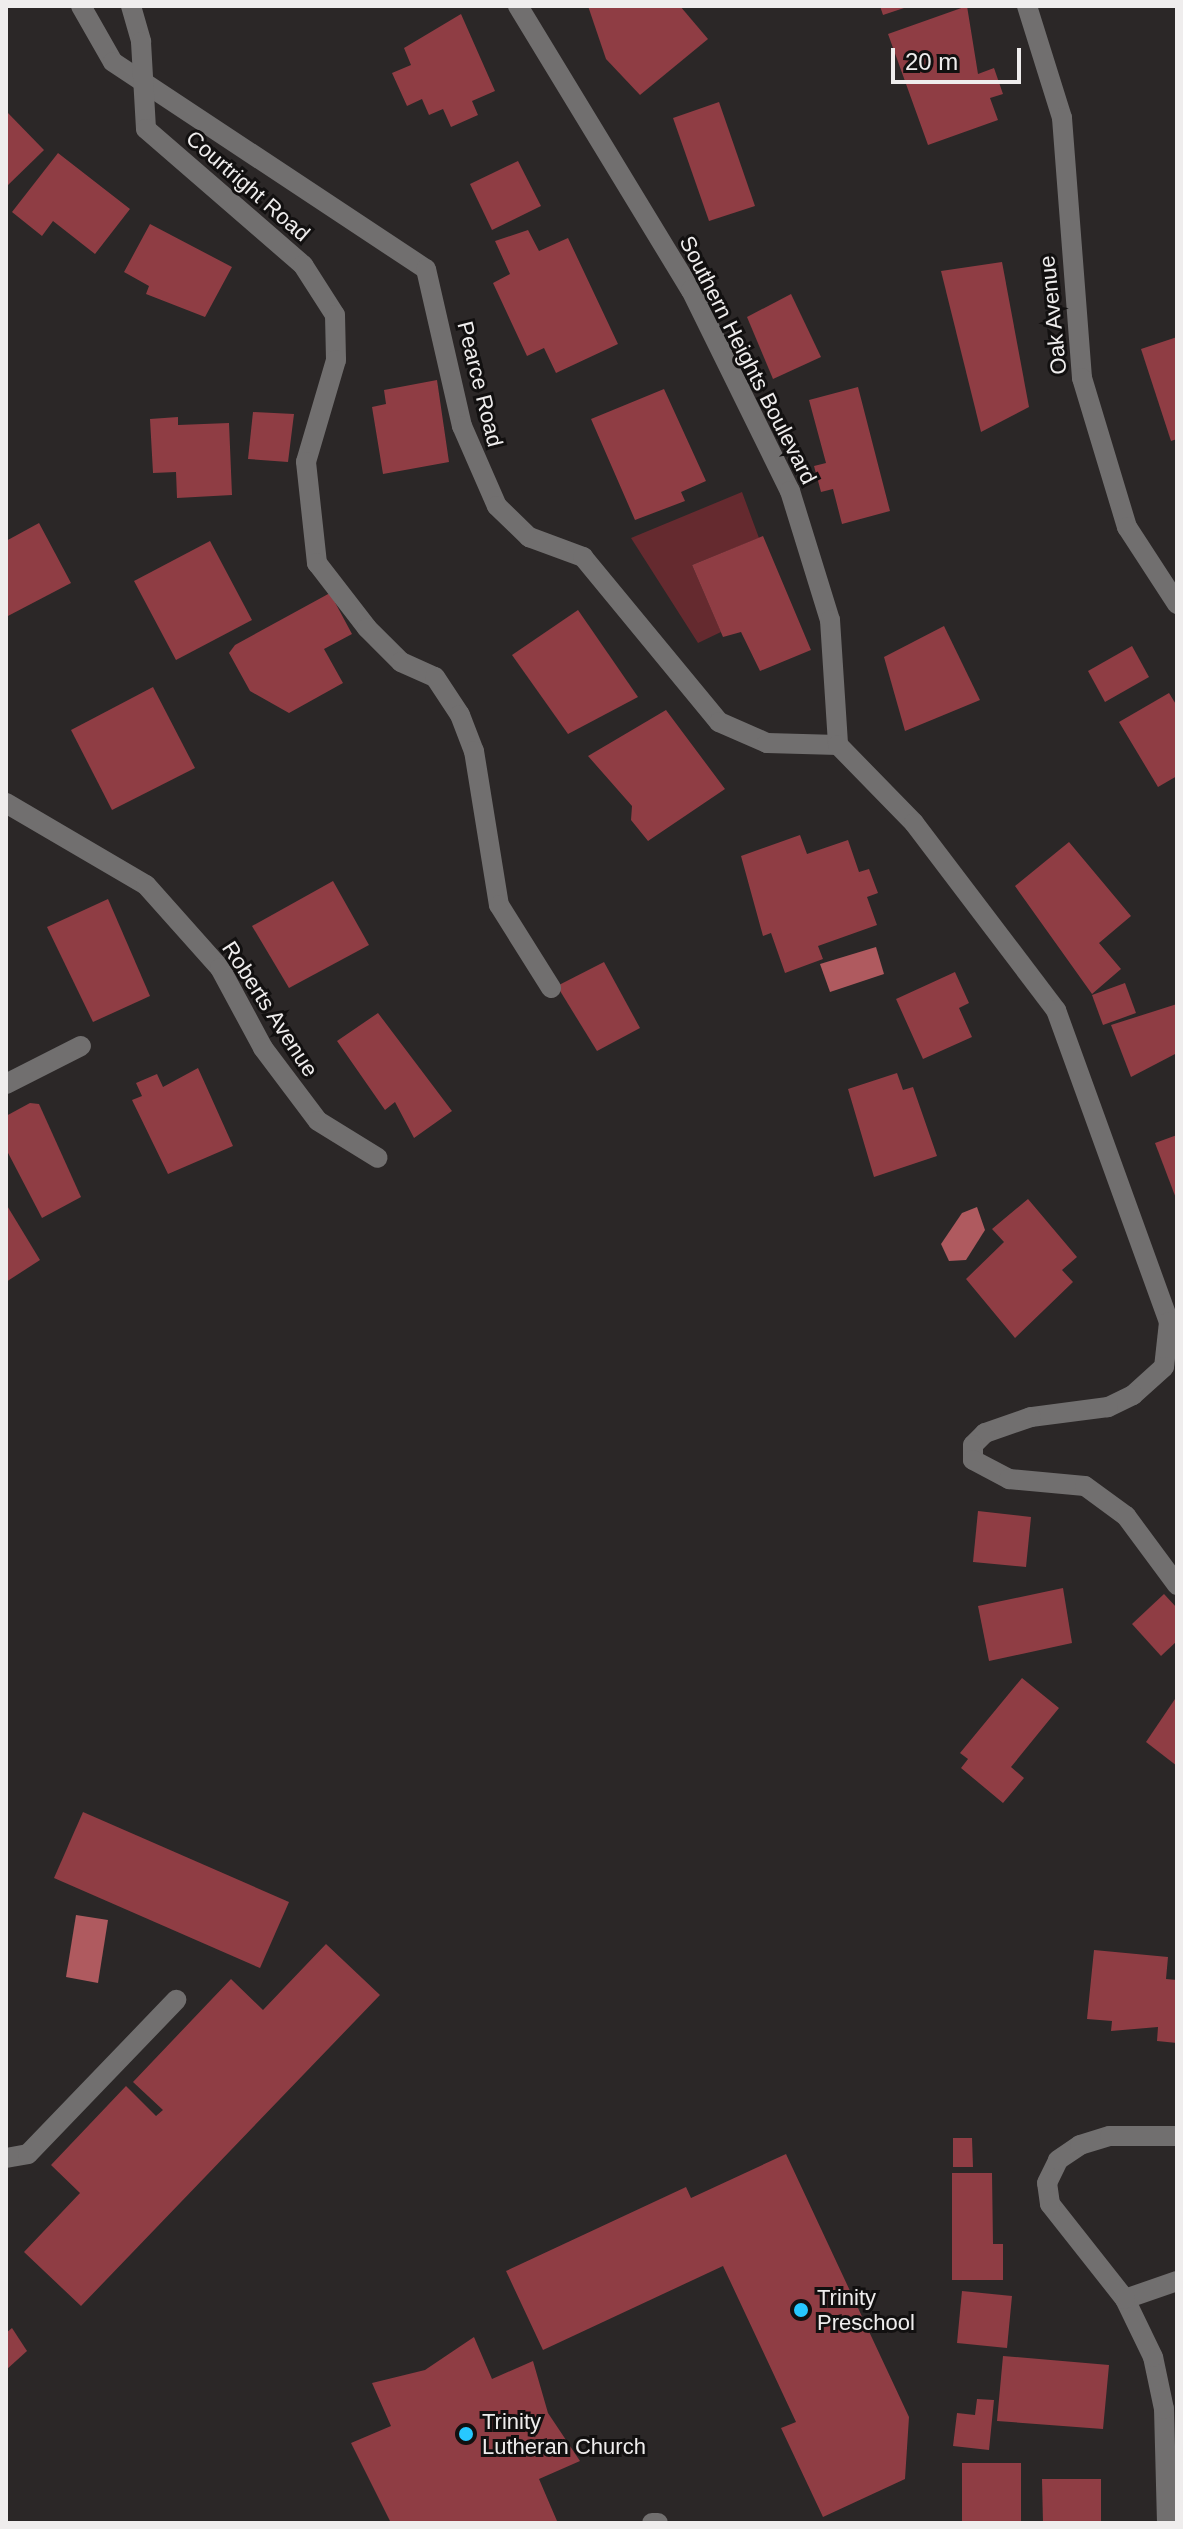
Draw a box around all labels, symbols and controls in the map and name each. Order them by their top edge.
scale bar [895,32,1025,82]
text: 20 m [905,48,958,75]
street label: Courtright Road [181,125,315,247]
street label: Southern Heights Boulevard [674,231,822,489]
street label: Oak Avenue [1034,254,1072,376]
street label: Pearce Road [452,319,508,449]
street label: Roberts Avenue [216,936,324,1082]
place label: Trinity Preschool [817,2284,915,2336]
marker: Trinity Preschool [792,2301,810,2319]
place label: Trinity Lutheran Church [482,2408,646,2460]
marker: Trinity Lutheran Church [457,2425,475,2443]

